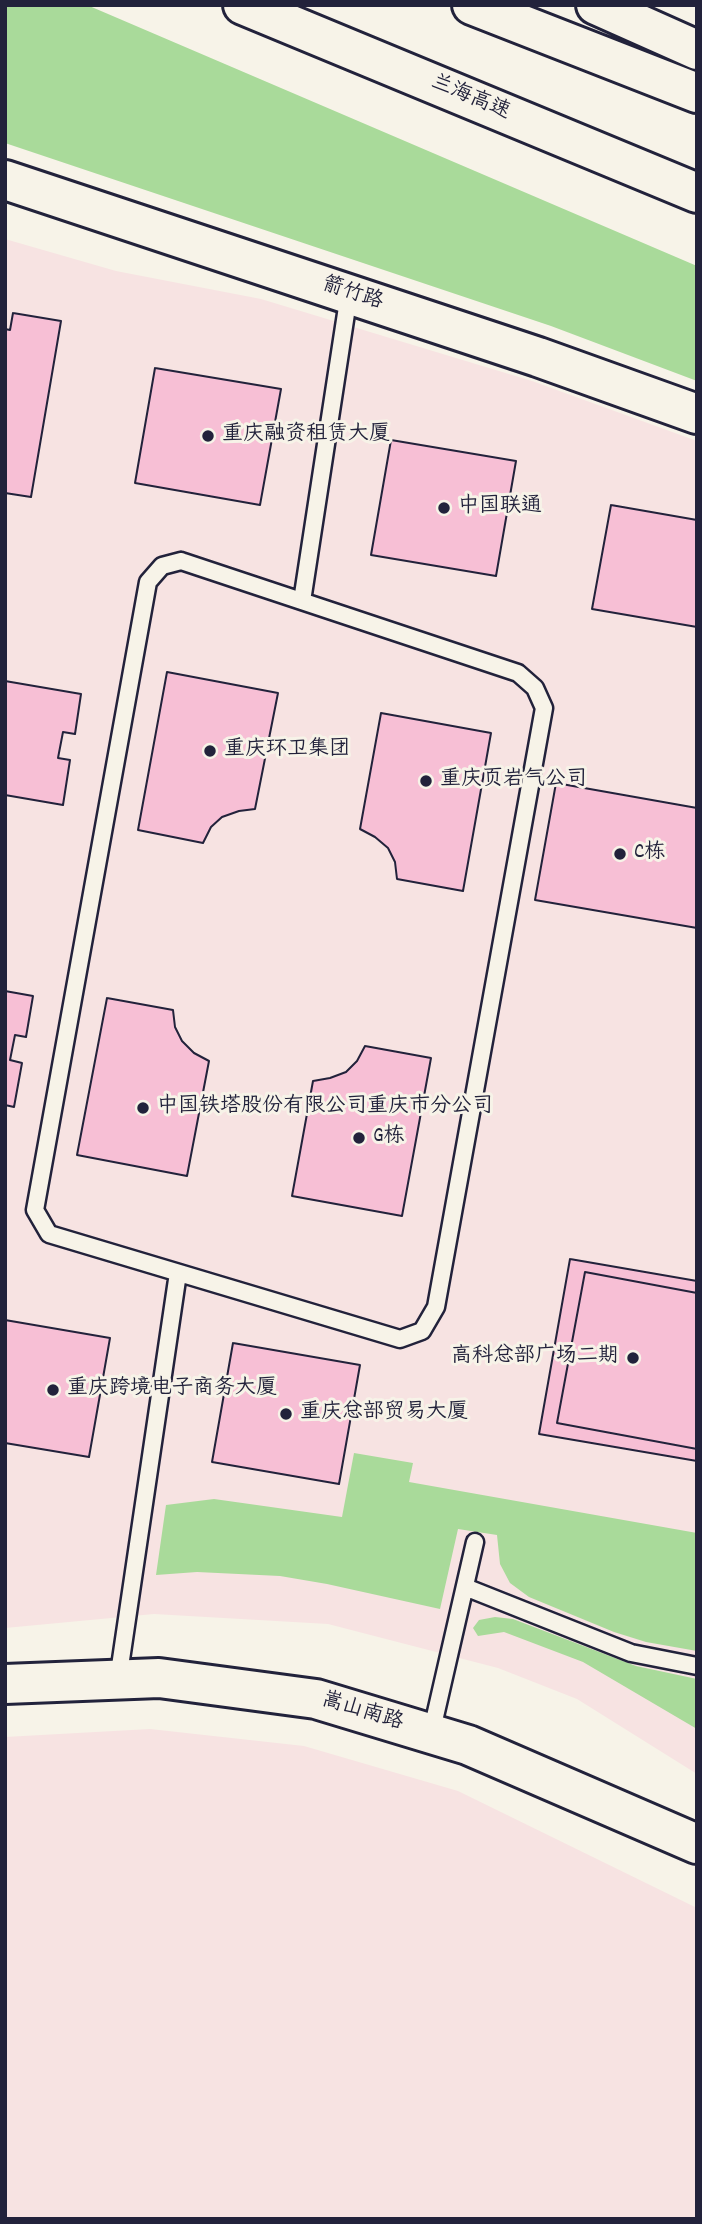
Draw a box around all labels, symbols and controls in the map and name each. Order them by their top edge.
street label: 兰海高速 [426,71,514,127]
street label: 箭竹路 [318,273,386,317]
place label: 重庆融资租赁大厦 [222,423,390,449]
marker: 重庆融资租赁大厦 [200,428,216,444]
place label: 中国联通 [458,495,542,521]
marker: 中国联通 [436,500,452,516]
place label: 重庆环卫集团 [224,738,350,764]
marker: 重庆环卫集团 [202,743,218,759]
place label: 重庆页岩气公司 [440,768,587,794]
marker: 重庆页岩气公司 [418,773,434,789]
place label: C栋 [634,841,665,867]
marker: C栋 [612,846,628,862]
place label: 中国铁塔股份有限公司重庆市分公司 [157,1095,493,1121]
marker: 中国铁塔股份有限公司重庆市分公司 [135,1100,151,1116]
place label: G栋 [373,1125,405,1151]
marker: G栋 [351,1130,367,1146]
place label: 高科总部广场二期 [451,1345,619,1371]
marker: 高科总部广场二期 [625,1350,641,1366]
place label: 重庆跨境电子商务大厦 [67,1377,277,1403]
marker: 重庆跨境电子商务大厦 [45,1382,61,1398]
place label: 重庆总部贸易大厦 [300,1401,468,1427]
marker: 重庆总部贸易大厦 [278,1406,294,1422]
street label: 嵩山南路 [318,1689,406,1737]

